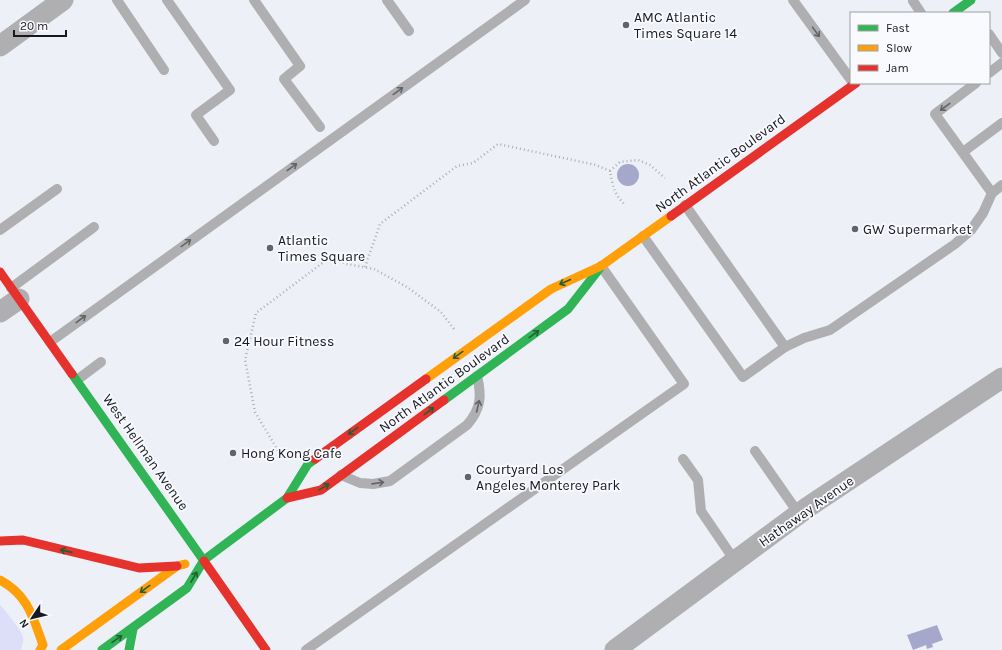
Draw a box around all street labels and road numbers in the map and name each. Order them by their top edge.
street label: North Atlantic Boulevard [652,110,789,216]
street label: North Atlantic Boulevard [376,330,513,436]
street label: West Hellman Avenue [99,391,192,514]
street label: Hathaway Avenue [755,472,857,551]

